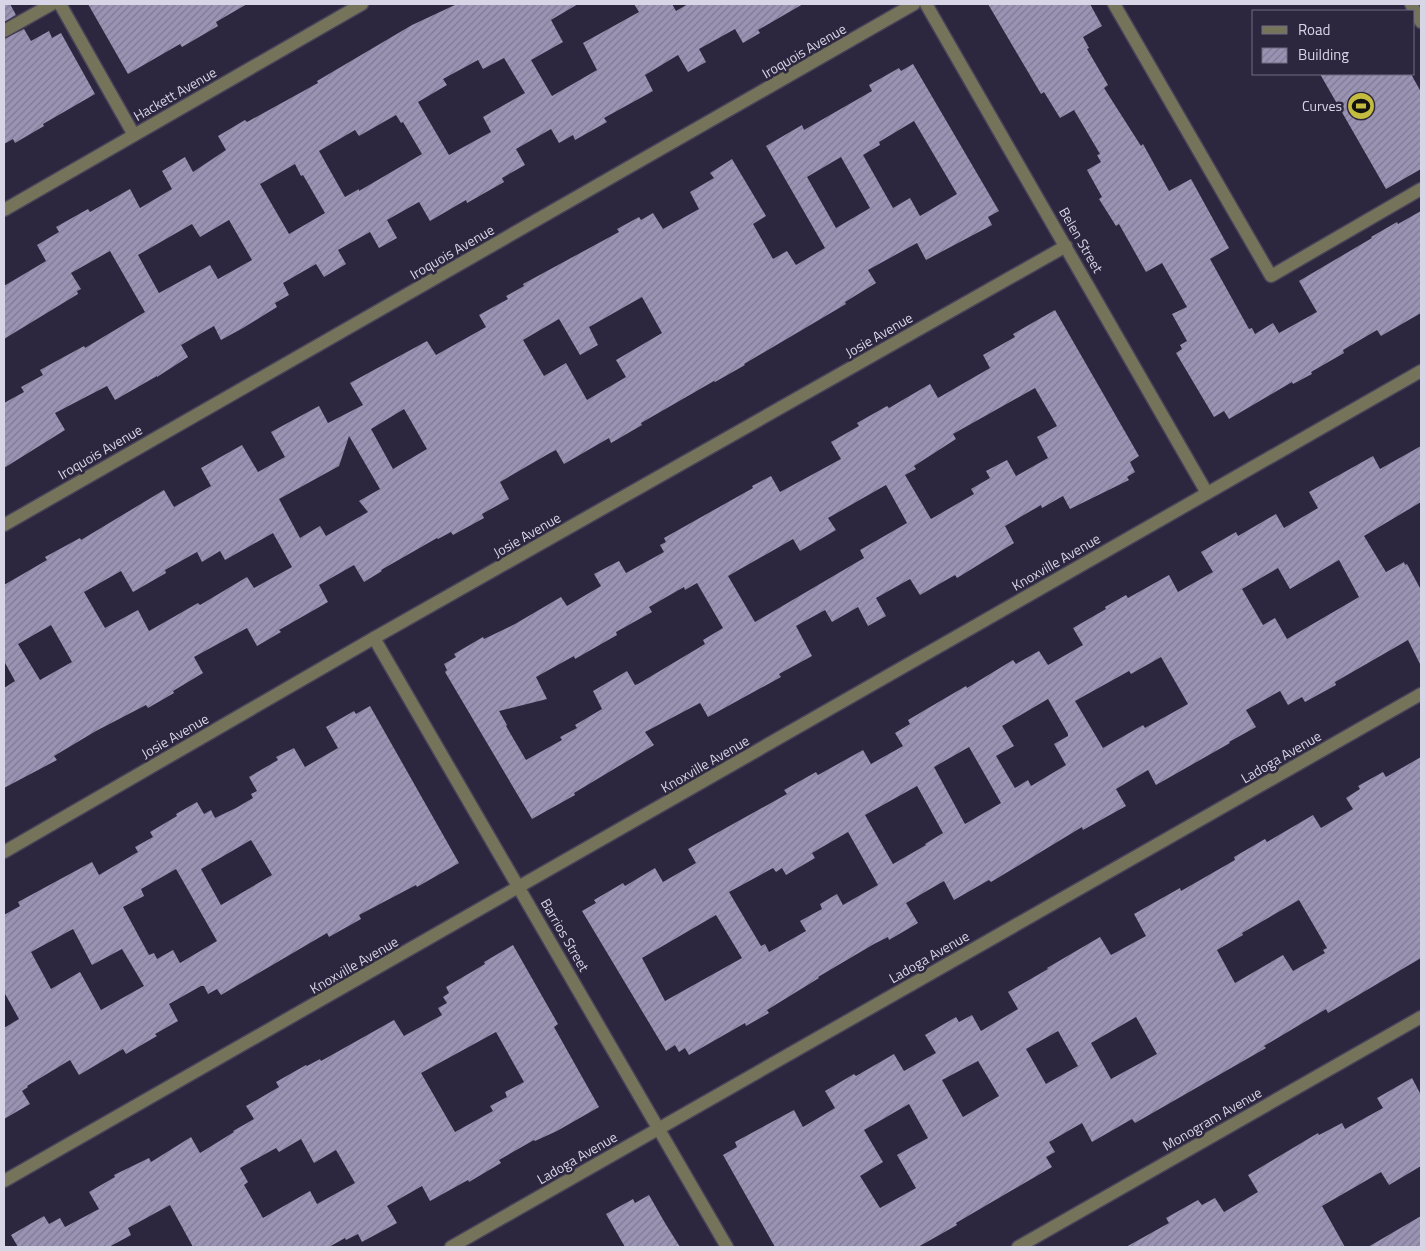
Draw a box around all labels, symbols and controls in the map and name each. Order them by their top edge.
legend [1252,10,1415,75]
street label: Iroquois Avenue [758,18,850,83]
text: Road [1298,18,1330,41]
text: Building [1298,43,1349,66]
street label: Hackett Avenue [129,61,220,126]
sports icon: Curves [1346,91,1376,121]
place label: Curves [1302,95,1342,116]
street label: Belen Street [1054,203,1109,277]
street label: Iroquois Avenue [406,219,498,284]
street label: Josie Avenue [841,307,916,362]
street label: Iroquois Avenue [54,419,146,484]
street label: Josie Avenue [489,507,564,562]
street label: Knoxville Avenue [1008,528,1104,595]
street label: Josie Avenue [137,708,212,763]
street label: Ladoga Avenue [1237,725,1325,788]
street label: Knoxville Avenue [657,730,753,797]
street label: Barrios Street [536,894,595,975]
street label: Ladoga Avenue [885,925,973,988]
street label: Knoxville Avenue [306,931,402,998]
street label: Monogram Avenue [1158,1082,1265,1156]
street label: Ladoga Avenue [533,1126,621,1189]

